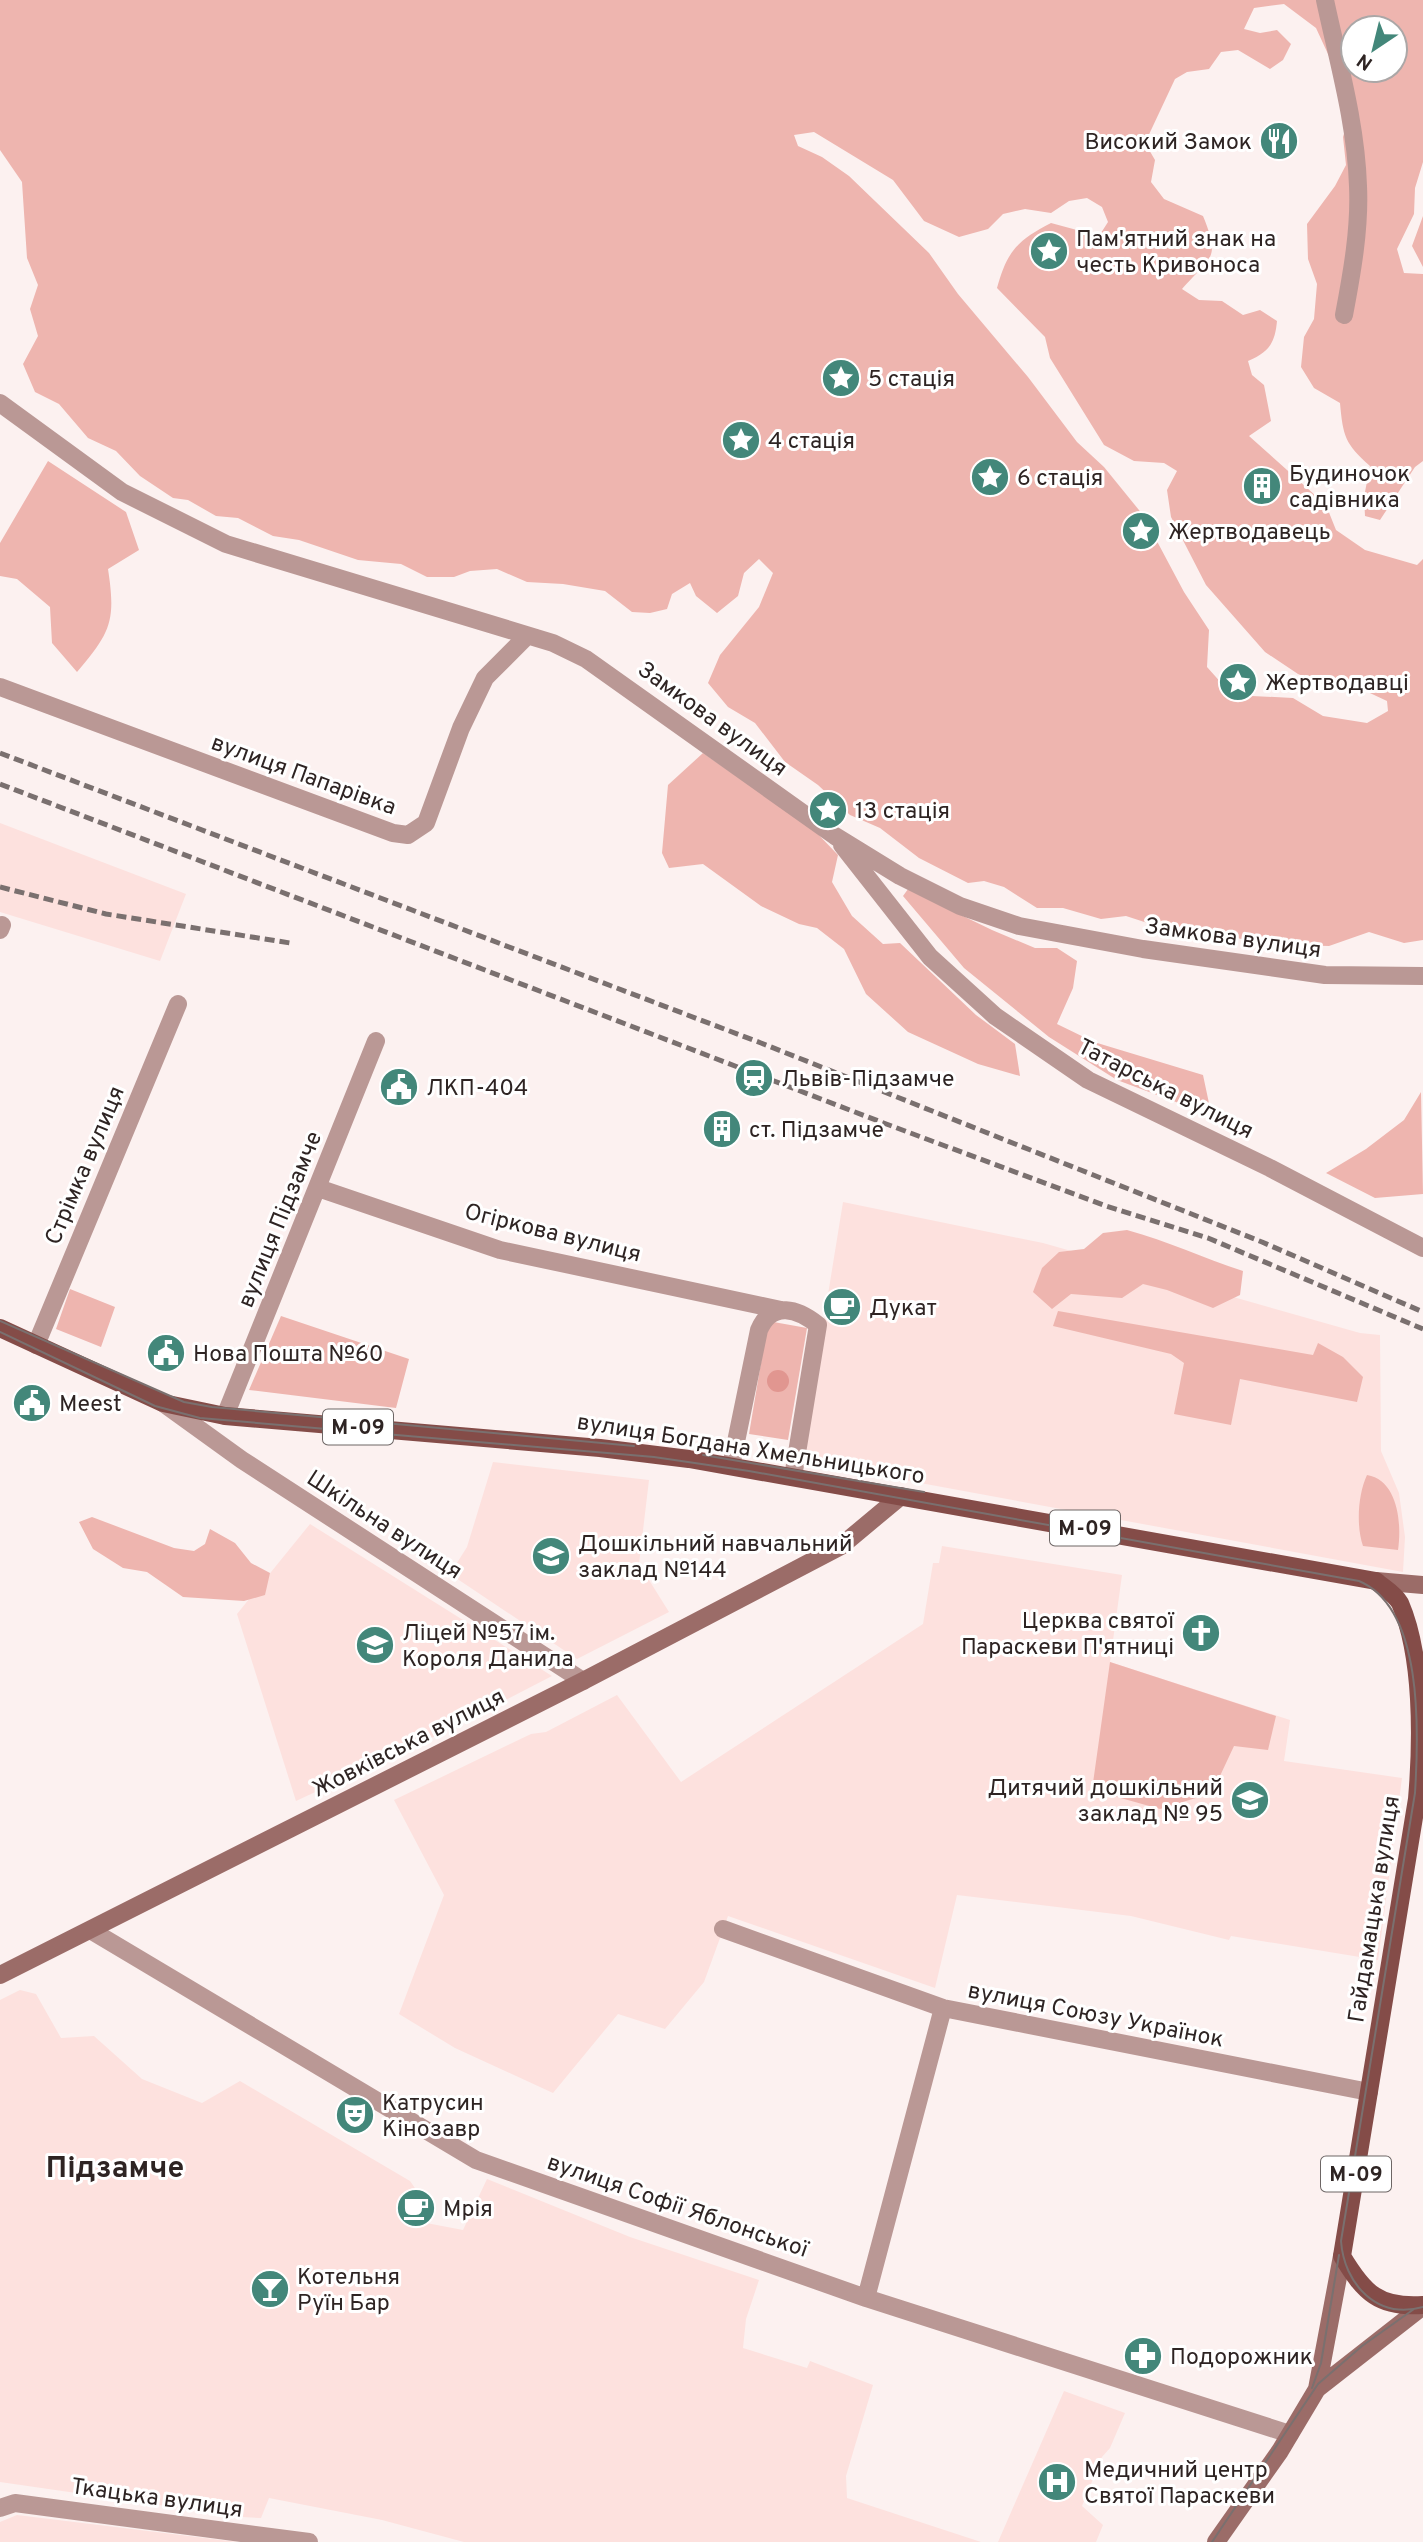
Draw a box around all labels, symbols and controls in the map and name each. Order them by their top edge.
north arrow [1339,14,1409,84]
text: N [1353,48,1378,75]
restaurant icon: Високий Замок [1258,120,1300,162]
place label: Високий Замок [1084,129,1252,158]
place label: Пам'ятний знак на честь Кривоноса [1076,226,1276,281]
place icon: Пам'ятний знак на честь Кривоноса [1028,230,1070,272]
place icon: 5 стація [820,357,862,399]
place label: 5 стація [868,366,955,395]
place icon: 4 стація [720,419,762,461]
place label: 4 стація [768,428,855,457]
place icon: 6 стація [969,456,1011,498]
place label: Будиночок садівника [1289,461,1410,516]
place label: 6 стація [1017,465,1103,494]
building icon: Будиночок садівника [1241,465,1283,507]
place icon: Жертводавець [1120,510,1162,552]
place label: Жертводавець [1168,519,1331,548]
street label: Замкова вулиця [631,656,792,784]
place icon: Жертводавцi [1217,661,1259,703]
place label: Жертводавцi [1265,670,1409,699]
street label: вулиця Папарівка [207,729,400,823]
place icon: 13 стація [807,789,849,831]
place label: 13 стація [855,798,950,827]
street label: Замкова вулиця [1142,913,1323,966]
street label: Татарська вулиця [1072,1033,1258,1147]
station icon: Львів-Підзамче [733,1057,775,1099]
public building icon: ЛКП-404 [378,1066,420,1108]
place label: Львів-Підзамче [781,1066,954,1095]
place label: ЛКП-404 [426,1075,528,1104]
street label: Стрімка вулиця [40,1082,133,1250]
building icon: ст. Підзамче [701,1108,743,1150]
place label: ст. Підзамче [749,1117,884,1146]
street label: вулиця Підзамче [233,1127,330,1312]
street label: Огіркова вулиця [461,1198,644,1270]
cafe icon: Дукат [821,1286,863,1328]
place label: Дукат [869,1295,937,1324]
public building icon: Нова Пошта №60 [145,1332,187,1374]
place label: Нова Пошта №60 [193,1341,383,1370]
public building icon: Meest [11,1382,53,1424]
place label: Meest [59,1391,122,1420]
street label: вулиця Богдана Хмельницького [575,1409,927,1492]
road number: М-09 [323,1410,393,1444]
street label: Шкільна вулиця [300,1465,467,1587]
road number: М-09 [1050,1510,1120,1546]
place label: Дошкільний навчальний заклад №144 [578,1531,852,1586]
school or university icon: Дошкільний навчальний заклад №144 [530,1535,572,1577]
place label: Церква святої Параскеви П'ятниці [961,1608,1175,1663]
church icon: Церква святої Параскеви П'ятниці [1180,1612,1222,1654]
place label: Ліцей №57 ім. Короля Данила [402,1620,574,1675]
school or university icon: Ліцей №57 ім. Короля Данила [354,1624,396,1666]
street label: Жовківська вулиця [308,1683,510,1805]
place label: Дитячий дошкільний заклад № 95 [987,1775,1223,1830]
school or university icon: Дитячий дошкільний заклад № 95 [1229,1779,1271,1821]
street label: Гайдамацька вулиця [1343,1794,1408,2025]
street label: вулиця Союзу Українок [965,1977,1226,2055]
place label: Катрусин Кінозавр [382,2090,484,2145]
theatre icon: Катрусин Кінозавр [334,2094,376,2136]
street label: вулиця Софії Яблонської [543,2149,813,2266]
district label: Підзамче [46,2151,184,2188]
road number: М-09 [1321,2156,1391,2192]
cafe icon: Мрія [395,2187,437,2229]
place label: Мрія [443,2196,493,2225]
place label: Котельня Руїн Бар [297,2264,400,2319]
bar icon: Котельня Руїн Бар [249,2268,291,2310]
pharmacy icon: Подорожник [1122,2335,1164,2377]
place label: Подорожник [1170,2344,1313,2373]
place label: Медичний центр Святої Параскеви [1084,2457,1275,2512]
hospital icon: Медичний центр Святої Параскеви [1036,2461,1078,2503]
street label: Ткацька вулиця [69,2473,244,2526]

